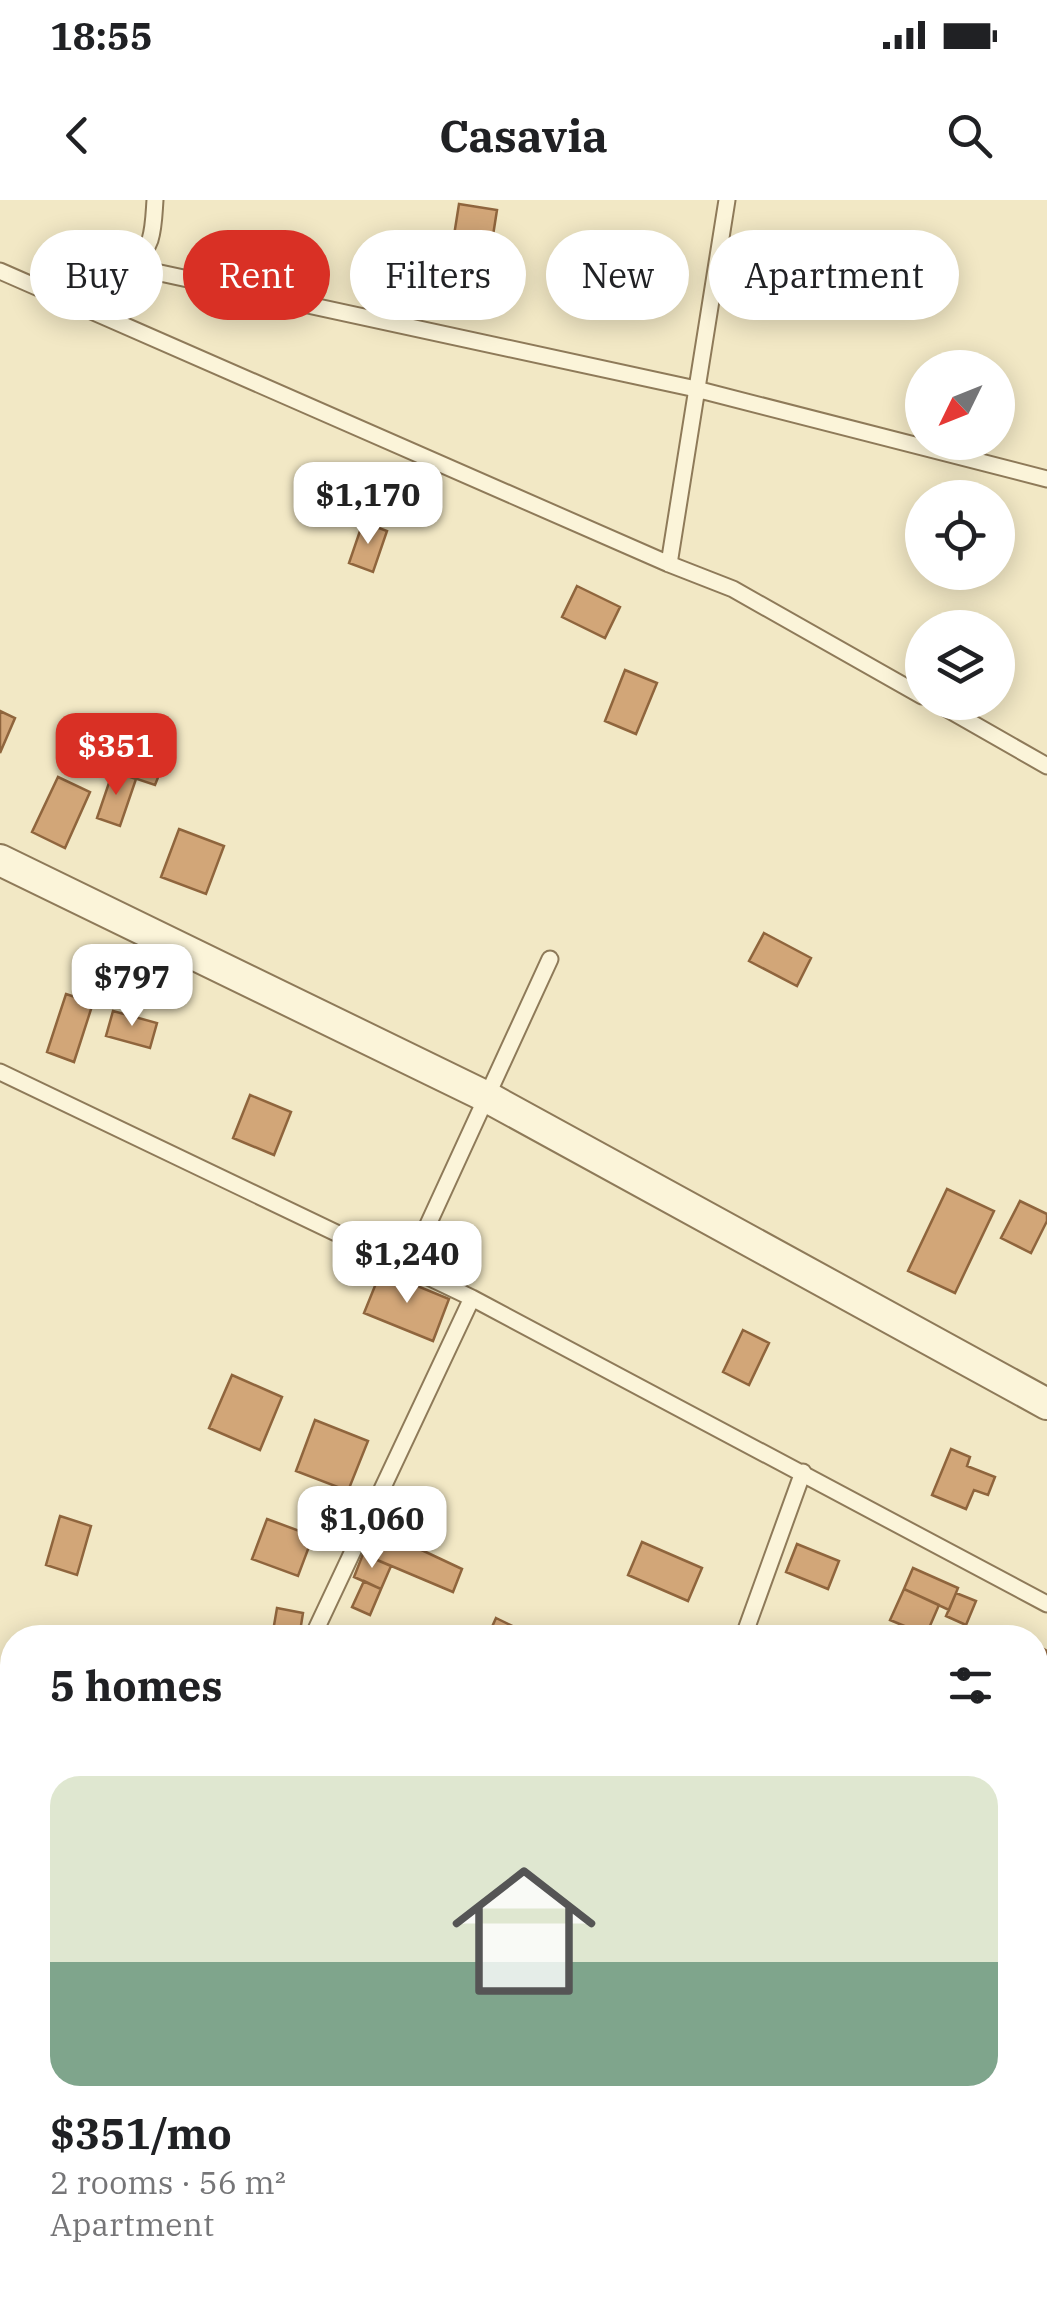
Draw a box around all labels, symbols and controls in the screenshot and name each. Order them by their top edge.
text: 18:55 [50,11,153,60]
text: Casavia [439,106,608,164]
icon: back [50,108,105,163]
icon: search [942,108,997,163]
chip: Buy [30,230,163,320]
chip: Rent [183,230,330,320]
chip: Filters [350,230,526,320]
chip: New [546,230,689,320]
chip: Apartment [709,230,959,320]
north arrow [905,350,1015,460]
map controls [905,350,1015,720]
pin: $1,170 [287,462,449,547]
text: $1,170 [316,473,420,515]
button: locate [905,480,1015,590]
button: layers [905,610,1015,720]
pin: $351 [57,713,175,798]
text: $351 [78,724,154,766]
pin: $797 [73,944,191,1029]
text: $797 [94,955,170,997]
pin: $1,240 [326,1221,488,1306]
text: $1,240 [355,1232,459,1274]
pin: $1,060 [291,1486,453,1571]
text: $1,060 [320,1497,424,1539]
text: 5 homes [50,1658,223,1713]
icon: filters [943,1658,998,1713]
icon: home [434,1841,614,2021]
text: $351/mo [50,2106,232,2161]
text: 2 rooms · 56 m² [50,2161,286,2203]
text: Apartment [50,2203,214,2245]

